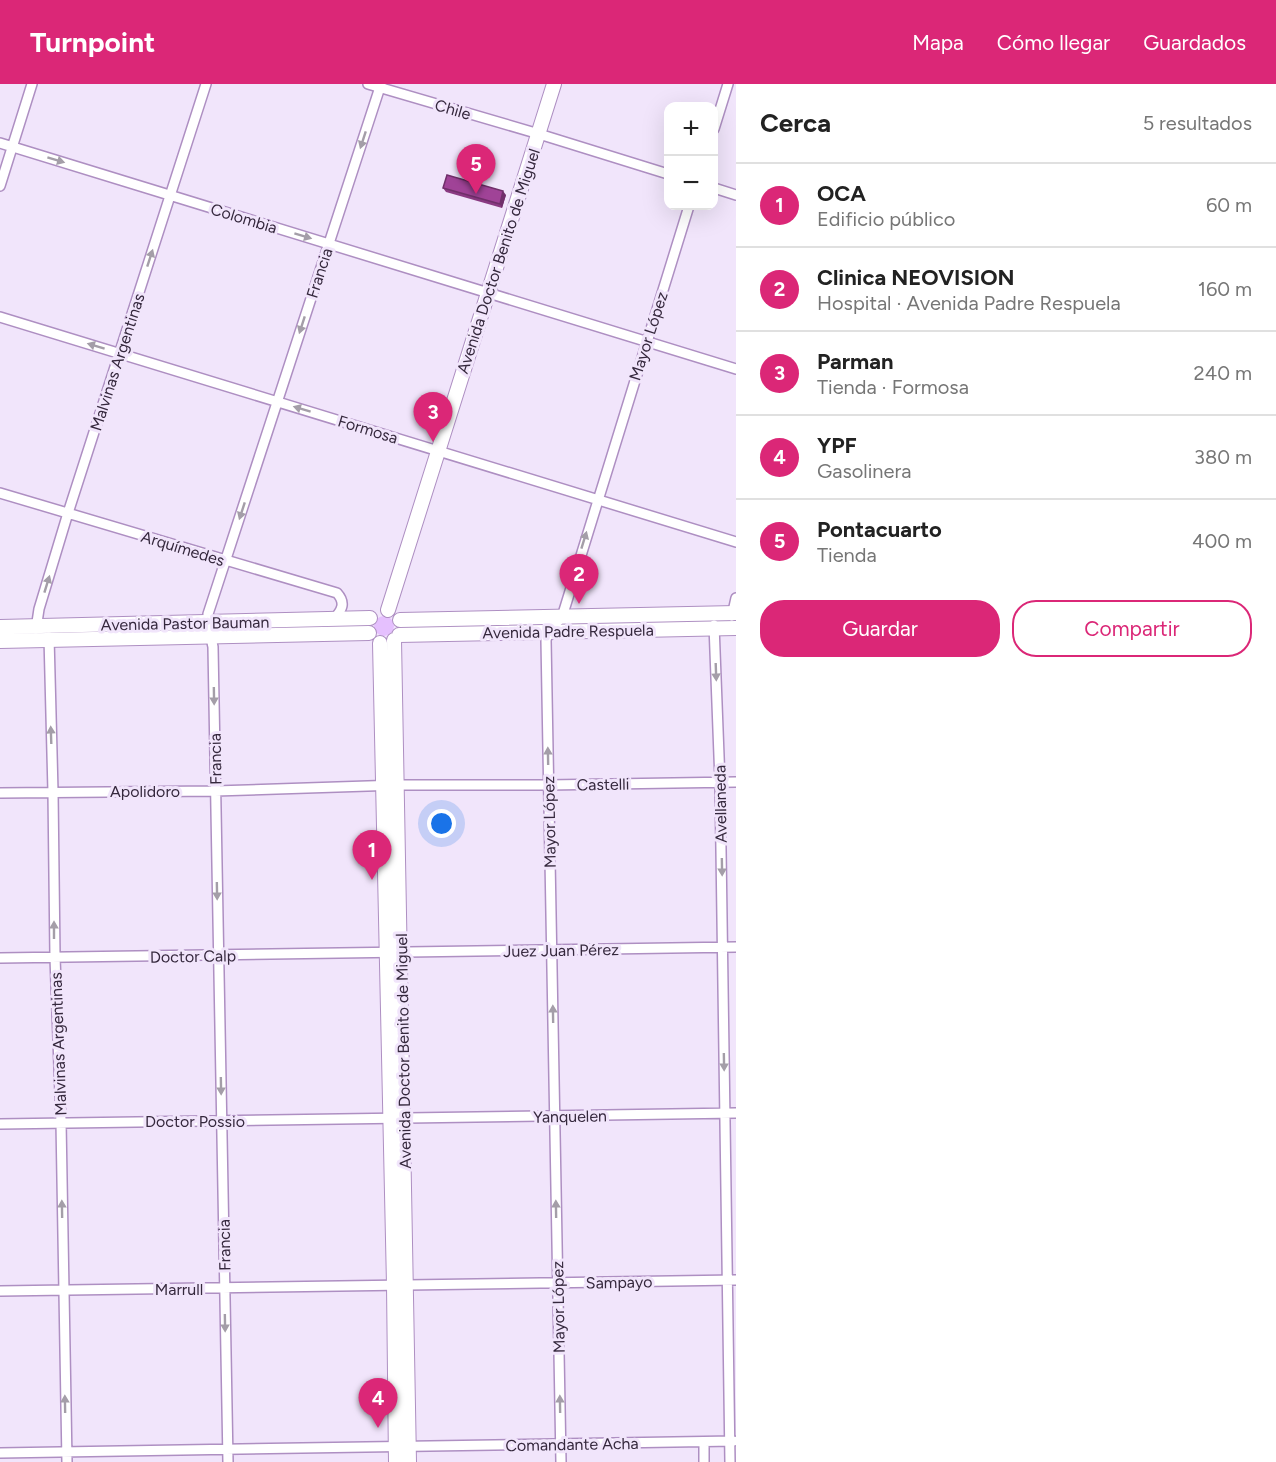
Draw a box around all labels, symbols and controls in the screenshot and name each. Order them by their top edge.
text: Turnpoint [30,25,155,59]
text: Mapa [912,30,964,55]
text: Cómo llegar [997,30,1110,55]
text: Guardados [1143,30,1246,55]
street label: Chile [433,95,473,124]
map controls [664,102,718,210]
button: + [664,102,718,156]
text: Cerca [760,107,831,139]
text: 5 resultados [1143,111,1252,135]
one-way arrow [357,131,367,149]
pin: 5 [456,144,496,194]
street label: Avenida Doctor Benito de Miguel [453,146,544,376]
one-way arrow [47,156,65,166]
button: − [664,156,718,210]
text: OCA [817,180,866,207]
text: 1 [775,193,784,217]
text: 60 m [1206,193,1252,217]
street label: Colombia [208,199,279,238]
text: Edificio público [817,207,955,231]
one-way arrow [294,232,312,241]
street label: Francia [302,246,336,301]
one-way arrow [146,249,156,267]
text: Clinica NEOVISION [817,264,1014,291]
text: 2 [774,277,785,301]
text: 160 m [1198,277,1252,301]
street label: Mayor López [625,289,672,383]
street label: Malvinas Argentinas [86,291,149,433]
text: Hospital · Avenida Padre Respuela [817,291,1121,315]
one-way arrow [297,316,307,334]
one-way arrow [87,341,105,350]
text: Parman [817,348,894,375]
text: 3 [774,361,785,385]
text: 240 m [1194,361,1252,385]
text: Tienda · Formosa [817,375,969,399]
pin: 3 [414,392,452,442]
one-way arrow [293,404,311,413]
street label: Formosa [336,411,400,448]
text: YPF [817,432,857,459]
text: 4 [773,445,786,469]
text: 380 m [1194,445,1252,469]
text: Gasolinera [817,459,911,483]
one-way arrow [237,502,246,520]
text: Pontacuarto [817,516,942,543]
street label: Arquímedes [139,527,227,570]
text: 5 [774,529,785,553]
text: 400 m [1192,529,1252,553]
one-way arrow [580,531,589,549]
text: Tienda [817,543,877,567]
pin: 2 [560,554,598,604]
one-way arrow [43,575,52,593]
button: Guardar [760,600,1000,657]
button: Compartir [1012,600,1252,657]
street label: Avenida Pastor Bauman [101,613,270,634]
street label: Avenida Padre Respuela [482,621,654,642]
one-way arrow [711,663,720,682]
one-way arrow [209,686,219,705]
one-way arrow [47,725,56,744]
street label: Francia [206,733,225,785]
one-way arrow [543,746,553,765]
street label: Avellaneda [710,765,731,843]
street label: Castelli [577,775,629,794]
street label: Mayor López [539,776,560,868]
street label: Apolidoro [110,782,180,801]
your location [427,809,456,838]
pin: 1 [352,830,392,880]
one-way arrow [717,858,726,877]
one-way arrow [212,881,222,900]
one-way arrow [49,920,59,939]
street label: Avenida Doctor Benito de Miguel [392,933,415,1169]
street label: Juez Juan Pérez [503,940,619,961]
street label: Doctor Calp [150,946,236,967]
street label: Malvinas Argentinas [47,972,70,1116]
one-way arrow [548,1004,557,1023]
one-way arrow [720,1053,729,1072]
one-way arrow [216,1076,225,1095]
street label: Yanquelen [533,1106,607,1127]
street label: Doctor Possio [145,1112,245,1131]
one-way arrow [57,1199,67,1218]
one-way arrow [551,1199,561,1218]
street label: Francia [215,1219,234,1271]
street label: Mayor López [548,1261,569,1353]
street label: Sampayo [586,1272,652,1293]
street label: Marrull [155,1280,203,1299]
one-way arrow [220,1313,230,1332]
pin: 4 [358,1378,398,1428]
one-way arrow [61,1394,70,1413]
one-way arrow [555,1394,565,1413]
street label: Comandante Acha [505,1434,639,1455]

